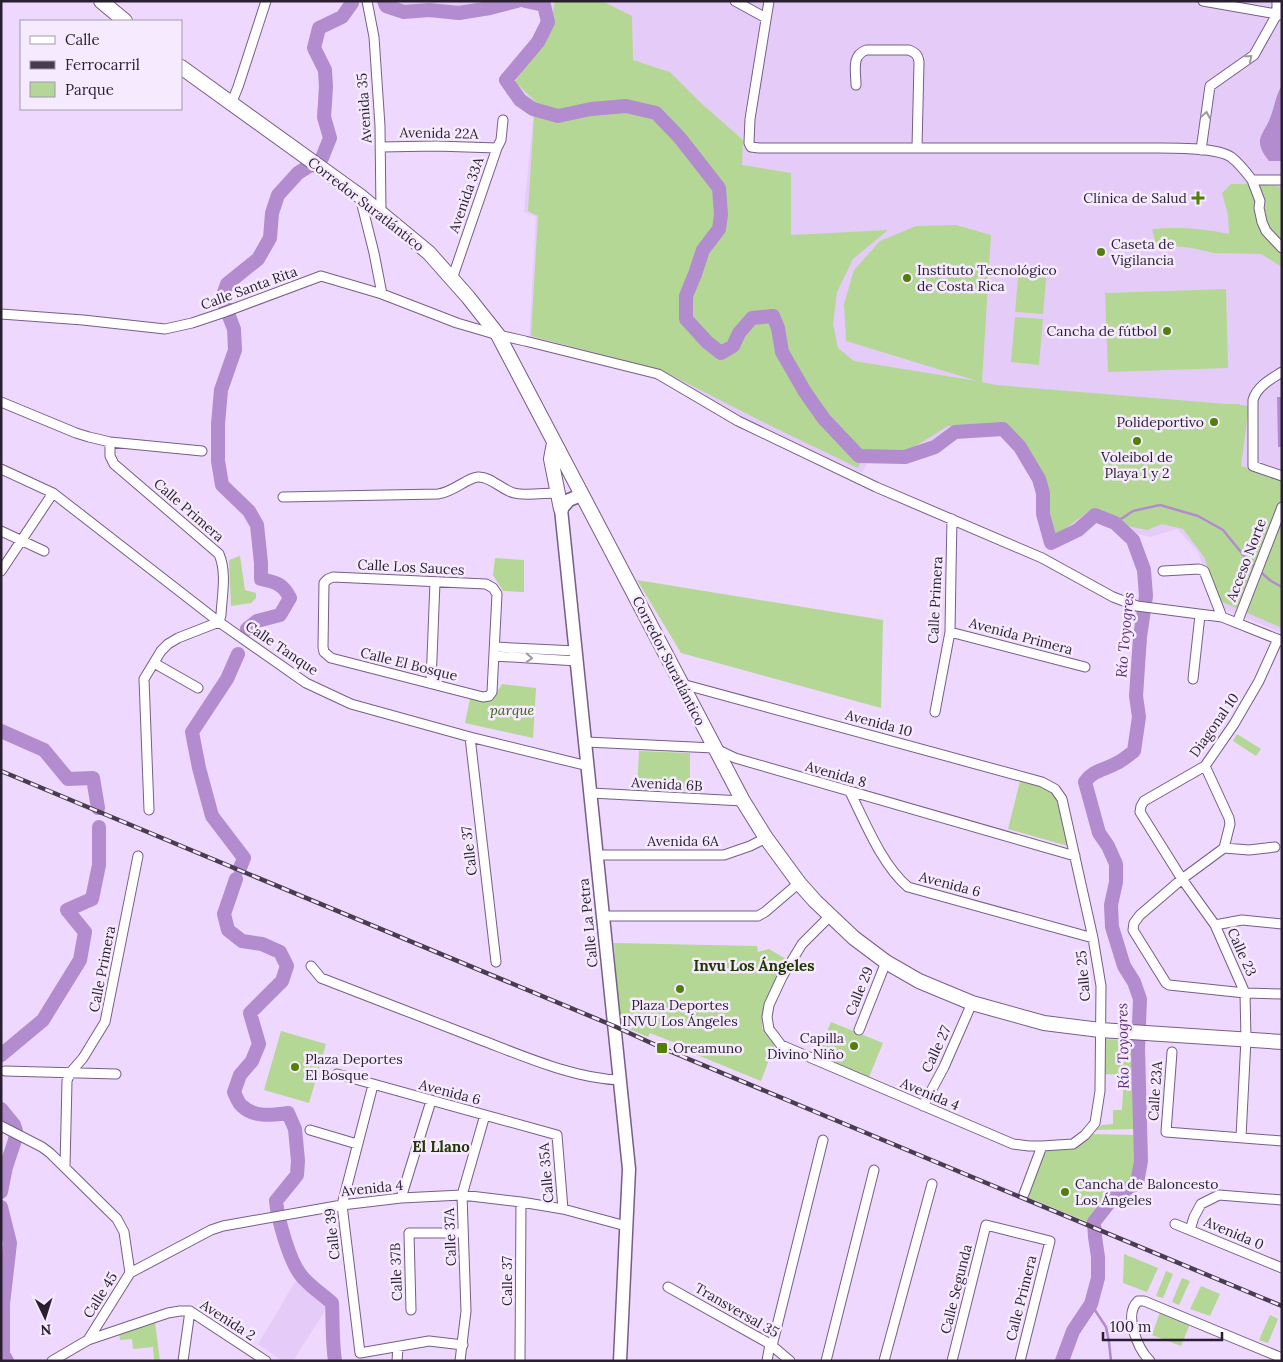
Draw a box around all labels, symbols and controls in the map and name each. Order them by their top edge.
legend [20,20,182,110]
text: Calle [65,30,100,49]
text: Ferrocarril [65,55,140,74]
one-way arrow [1243,55,1252,63]
street label: Avenida 35 [353,72,375,145]
text: Parque [65,80,114,99]
one-way arrow [1201,111,1211,119]
street label: Avenida 22A [399,123,479,143]
street label: Corredor Suratlántico [304,153,428,255]
street label: Avenida 33A [444,154,487,236]
place label: Clínica de Salud [1083,189,1187,207]
marker: Clínica de Salud [1191,191,1205,205]
place label: Caseta de Vigilancia [1110,235,1175,269]
marker: Caseta de Vigilancia [1095,246,1107,258]
place label: Instituto Tecnológico de Costa Rica [917,261,1057,295]
street label: Calle Santa Rita [198,262,300,314]
marker: Instituto Tecnológico de Costa Rica [901,272,913,284]
place label: Cancha de fútbol [1046,322,1157,340]
marker: Cancha de fútbol [1161,325,1173,337]
place label: Polideportivo [1117,413,1204,431]
marker: Polideportivo [1208,416,1220,428]
marker: Voleibol de Playa 1 y 2 [1131,435,1143,447]
place label: Voleibol de Playa 1 y 2 [1100,448,1173,482]
street label: Calle Primera [150,474,228,546]
street label: Acceso Norte [1222,516,1270,605]
street label: Calle Los Sauces [357,555,465,579]
street label: Calle Primera [924,556,946,644]
water label: Río Toyogres [1111,591,1138,679]
street label: Corredor Suratlántico [629,593,709,729]
street label: Avenida Primera [966,613,1075,658]
street label: Calle Tanque [242,617,322,679]
street label: Calle El Bosque [359,643,460,685]
one-way arrow [525,653,533,664]
street label: Diagonal 10 [1185,689,1243,761]
park label: parque [490,701,534,719]
street label: Avenida 10 [843,705,914,741]
street label: Avenida 8 [802,756,869,791]
street label: Avenida 6B [630,773,703,795]
street label: Calle 37 [457,825,481,877]
street label: Avenida 6A [646,832,719,850]
street label: Avenida 6 [916,867,983,901]
street label: Calle La Petra [574,877,602,969]
street label: Calle Primera [85,924,119,1014]
street label: Calle 23 [1223,925,1261,979]
street label: Calle 25 [1072,950,1094,1002]
district label: Invu Los Ángeles [694,956,814,975]
street label: Calle 29 [841,964,877,1018]
marker: Plaza Deportes INVU Los Ángeles [674,983,686,995]
place label: Plaza Deportes INVU Los Ángeles [622,996,738,1030]
water label: Río Toyogres [1112,1003,1133,1089]
street label: Calle 27 [917,1022,955,1075]
place label: Capilla Divino Niño [767,1029,844,1063]
place label: Oreamuno [673,1039,742,1057]
marker: Capilla Divino Niño [848,1040,860,1052]
marker: Oreamuno [655,1041,669,1055]
place label: Plaza Deportes El Bosque [305,1050,403,1084]
street label: Calle 23A [1144,1060,1166,1121]
marker: Plaza Deportes El Bosque [289,1061,301,1073]
street label: Avenida 4 [897,1073,963,1115]
street label: Avenida 6 [416,1075,483,1109]
district label: El Llano [412,1137,470,1156]
street label: Calle 35A [534,1142,558,1204]
place label: Cancha de Baloncesto Los Ángeles [1075,1175,1218,1209]
street label: Avenida 4 [339,1176,404,1200]
marker: Cancha de Baloncesto Los Ángeles [1059,1186,1071,1198]
street label: Calle 39 [320,1207,344,1261]
street label: Calle 37A [440,1207,460,1266]
street label: Avenida 0 [1200,1212,1267,1254]
street label: Calle 37B [386,1242,406,1302]
street label: Calle Segunda [936,1242,976,1336]
street label: Calle Primera [1002,1253,1040,1343]
street label: Calle 37 [498,1256,516,1306]
street label: Calle 45 [79,1269,121,1321]
street label: Transversal 35 [692,1279,782,1341]
north arrow [20,1292,70,1342]
street label: Avenida 2 [196,1295,259,1345]
scale bar [1103,1310,1222,1342]
text: 100 m [1110,1317,1151,1336]
text: N [40,1321,52,1339]

